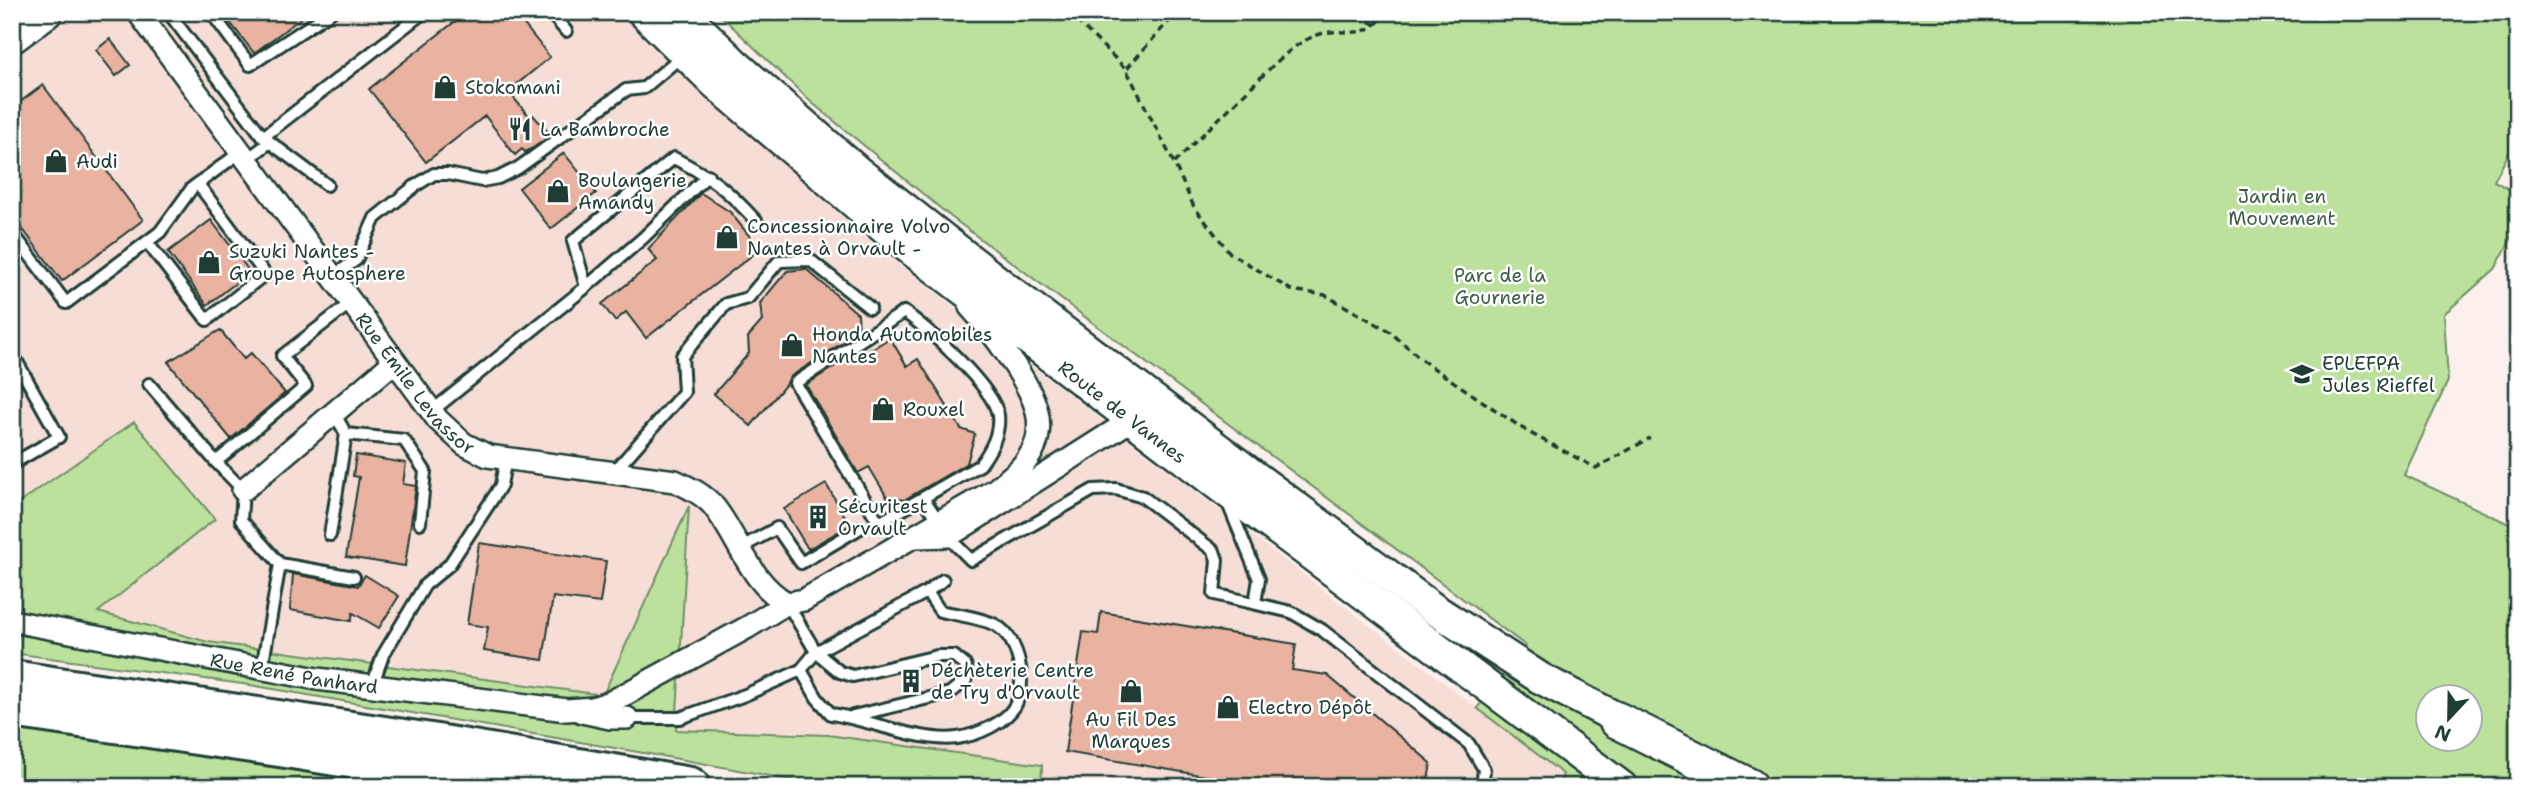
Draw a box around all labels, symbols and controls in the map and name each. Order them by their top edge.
shop icon: Stokomani [431,73,459,101]
place label: Stokomani [465,75,561,100]
restaurant icon: La Bambroche [506,115,534,143]
place label: La Bambroche [540,117,670,142]
shop icon: Audi [42,147,70,175]
place label: Audi [76,149,118,174]
place label: Boulangerie Amandy [578,168,687,215]
shop icon: Boulangerie Amandy [544,177,572,205]
park label: Jardin en Mouvement [2228,184,2336,231]
place label: Concessionnaire Volvo Nantes à Orvault - [747,214,950,261]
shop icon: Concessionnaire Volvo Nantes à Orvault - [713,223,741,251]
place label: Suzuki Nantes - Groupe Autosphere [229,239,406,286]
shop icon: Suzuki Nantes - Groupe Autosphere [195,248,223,276]
park label: Parc de la Gournerie [1454,263,1546,310]
street label: Rue Émile Levassor [350,307,479,460]
place label: Honda Automobiles Nantes [812,322,992,369]
shop icon: Honda Automobiles Nantes [778,331,806,359]
place label: EPLEFPA Jules Rieffel [2322,351,2435,398]
street label: Route de Vannes [1053,355,1192,469]
school or university icon: EPLEFPA Jules Rieffel [2288,360,2316,388]
shop icon: Rouxel [869,395,897,423]
place label: Rouxel [903,397,965,422]
place label: Sécuritest Orvault [838,494,928,541]
building icon: Sécuritest Orvault [804,503,832,531]
street label: Rue René Panhard [208,647,379,699]
place label: Déchèterie Centre de Try d'Orvault [931,658,1094,705]
building icon: Déchèterie Centre de Try d'Orvault [897,667,925,695]
shop icon: Au Fil Des Marques [1117,677,1145,705]
north arrow [2414,684,2484,754]
shop icon: Electro Dépôt [1214,693,1242,721]
place label: Electro Dépôt [1248,695,1372,720]
place label: Au Fil Des Marques [1085,707,1177,754]
text: N [2431,719,2454,748]

